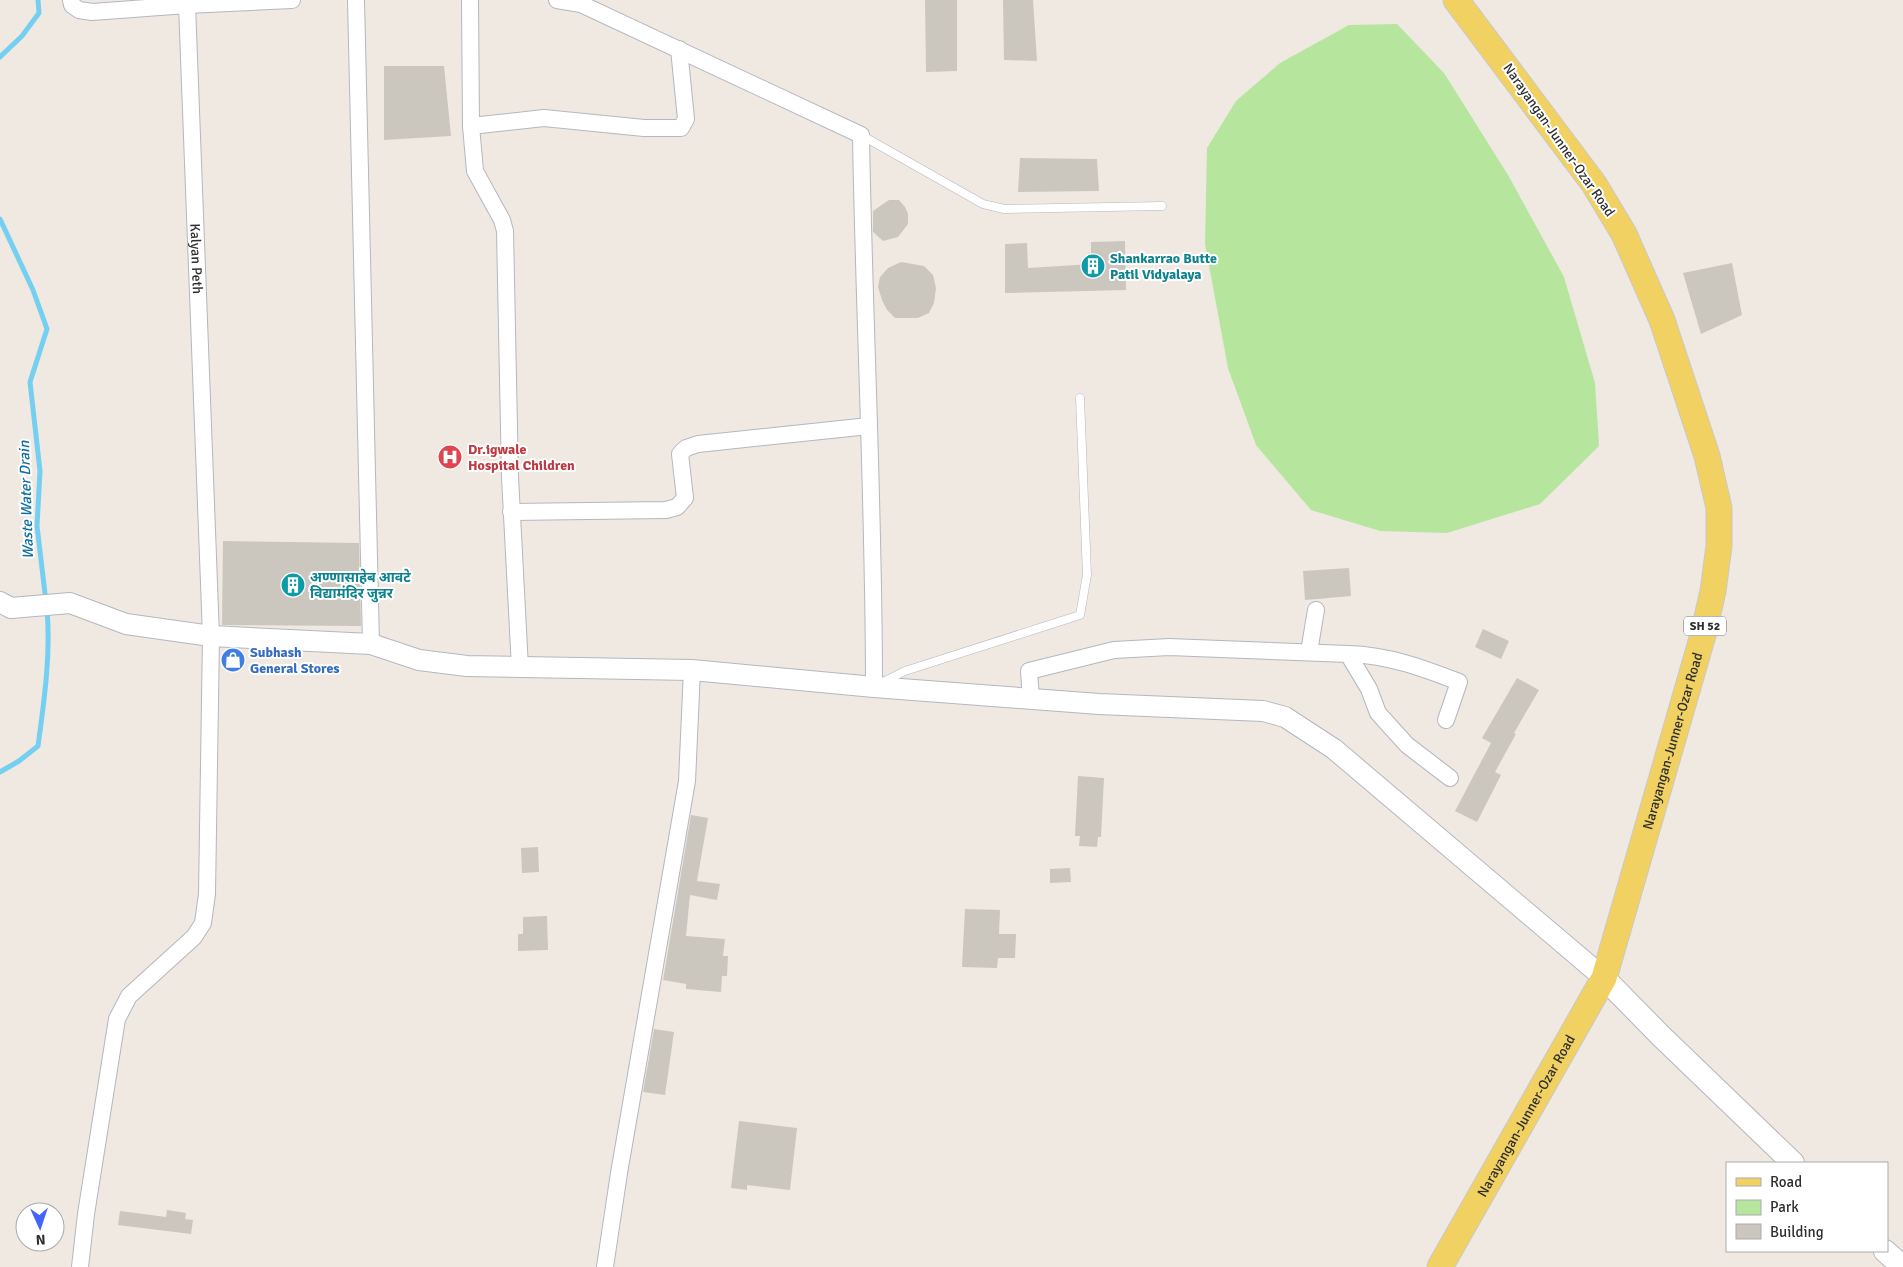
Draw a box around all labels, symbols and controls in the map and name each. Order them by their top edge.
street label: Narayangan-Junner-Ozar Road [1499,60,1619,220]
street label: Kalyan Peth [187,223,206,294]
place label: Shankarrao Butte Patil Vidyalaya [1110,250,1217,283]
building icon: Shankarrao Butte Patil Vidyalaya [1080,253,1106,279]
water label: Waste Water Drain [15,440,37,559]
place label: Dr.igwale Hospital Children [468,441,575,474]
hospital icon: Dr.igwale Hospital Children [437,444,463,470]
place label: अण्णासाहेब आवटे विद्यामंदिर जुन्नर [310,568,411,603]
building icon: अण्णासाहेब आवटे विद्यामंदिर जुन्नर [280,572,306,598]
road number: SH 52 [1684,616,1726,636]
place label: Subhash General Stores [250,644,340,677]
shop icon: Subhash General Stores [220,647,246,673]
street label: Narayangan-Junner-Ozar Road [1639,650,1706,831]
street label: Narayangan-Junner-Ozar Road [1473,1032,1579,1200]
legend [1726,1162,1888,1252]
text: Road [1770,1173,1802,1191]
text: Park [1770,1198,1799,1216]
north arrow [15,1202,65,1252]
text: Building [1770,1223,1824,1241]
text: N [35,1231,46,1248]

